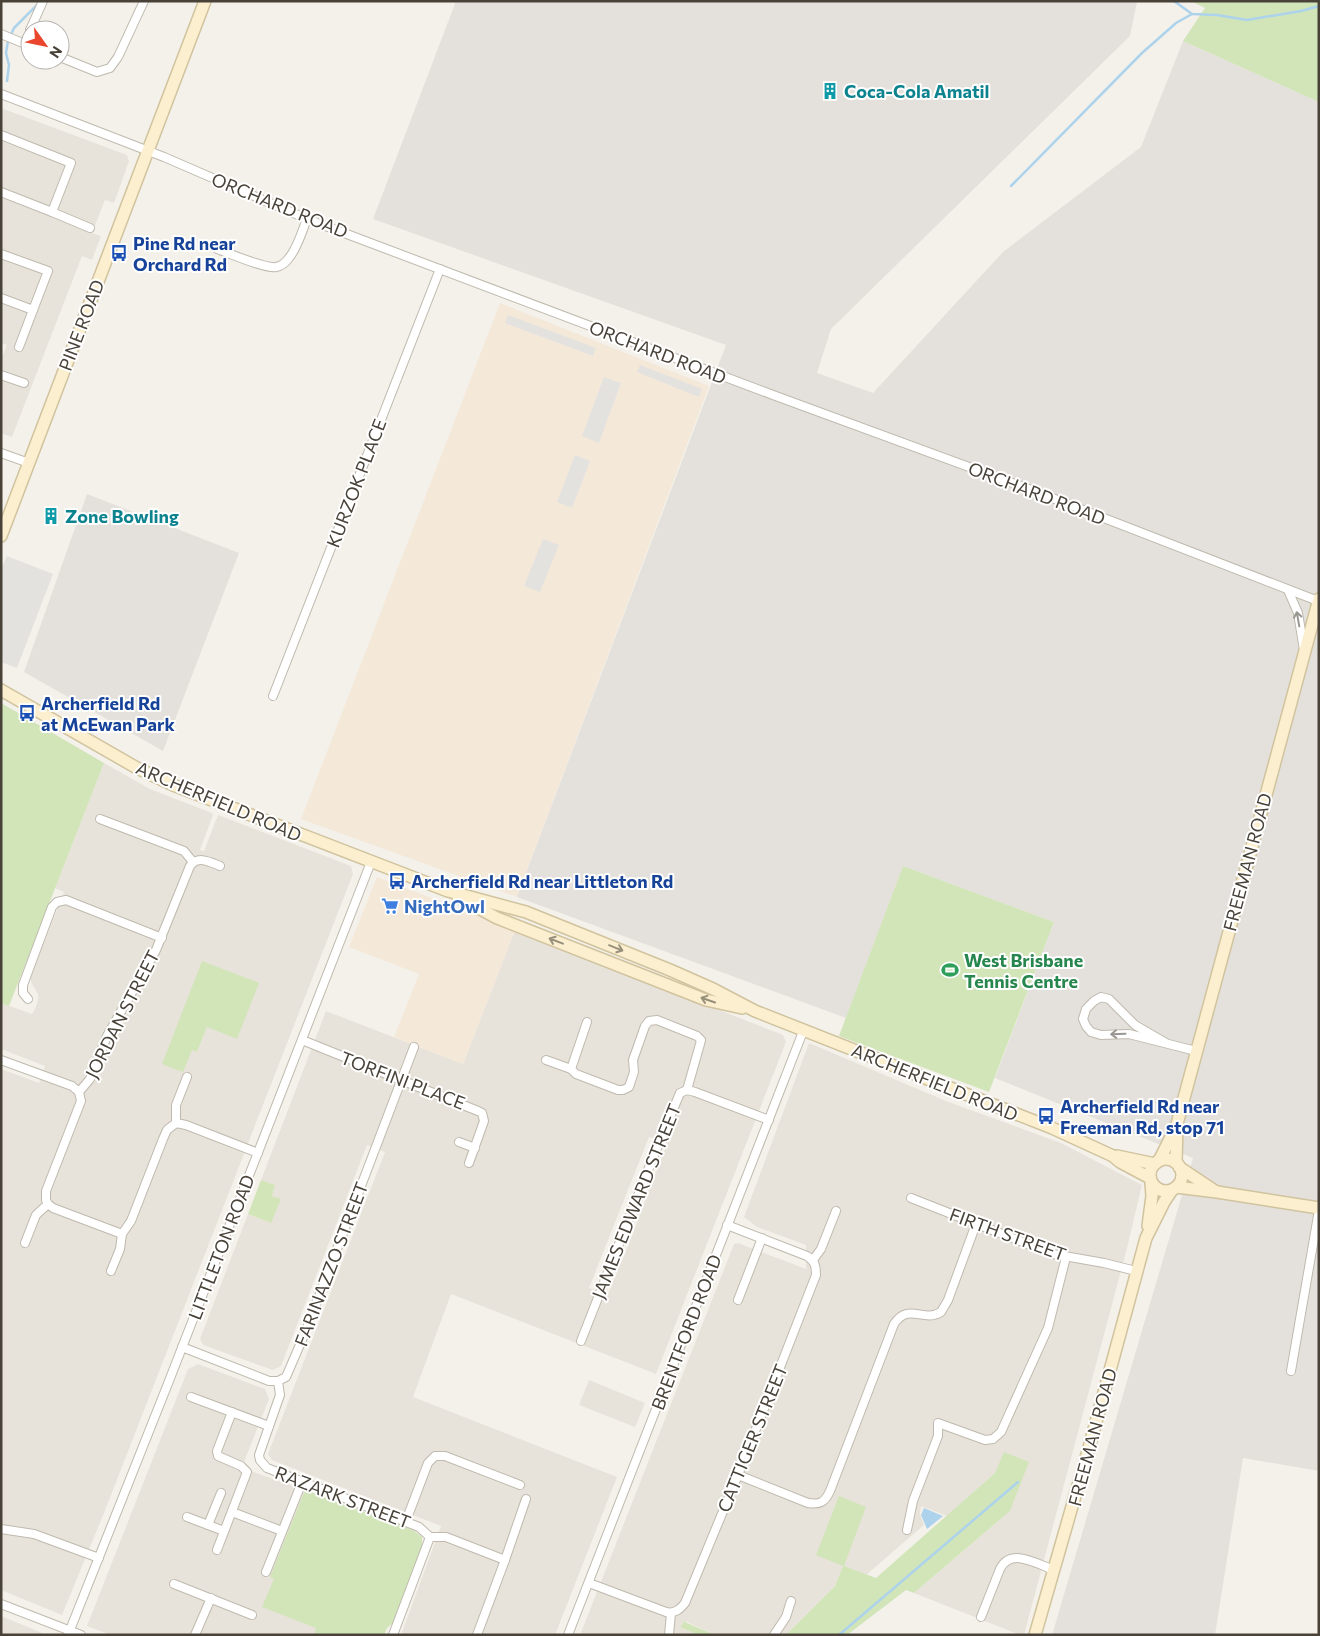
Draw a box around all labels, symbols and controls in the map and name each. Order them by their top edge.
north arrow [20,20,70,70]
text: N [46,43,66,61]
place label: Coca-Cola Amatil [844,80,989,102]
building icon: Coca-Cola Amatil [820,81,840,101]
street label: ORCHARD ROAD [209,168,351,242]
place label: Pine Rd near Orchard Rd [133,232,236,275]
bus stop icon: Pine Rd near Orchard Rd [109,243,129,263]
street label: PINE ROAD [54,276,108,374]
street label: ORCHARD ROAD [586,316,730,388]
street label: KURZOK PLACE [321,416,391,550]
street label: ORCHARD ROAD [965,457,1109,529]
place label: Zone Bowling [65,505,179,527]
building icon: Zone Bowling [41,506,61,526]
one-way arrow [1293,612,1303,628]
place label: Archerfield Rd at McEwan Park [41,692,176,735]
bus stop icon: Archerfield Rd at McEwan Park [17,703,37,723]
street label: ARCHERFIELD ROAD [133,756,305,846]
street label: FREEMAN ROAD [1218,791,1276,933]
place label: Archerfield Rd near Littleton Rd [411,870,673,892]
bus stop icon: Archerfield Rd near Littleton Rd [387,871,407,891]
place label: NightOwl [404,895,485,917]
supermarket icon: NightOwl [380,896,400,916]
one-way arrow [549,936,565,945]
one-way arrow [608,943,623,953]
street label: JORDAN STREET [80,946,164,1082]
place label: West Brisbane Tennis Centre [964,949,1083,992]
sports icon: West Brisbane Tennis Centre [940,960,960,980]
one-way arrow [701,995,716,1004]
one-way arrow [1110,1030,1126,1039]
street label: ARCHERFIELD ROAD [849,1039,1021,1125]
street label: TORFINI PLACE [338,1046,468,1114]
place label: Archerfield Rd near Freeman Rd, stop 71 [1060,1095,1224,1138]
street label: JAMES EDWARD STREET [587,1100,685,1302]
bus stop icon: Archerfield Rd near Freeman Rd, stop 71 [1036,1106,1056,1126]
street label: LITTLETON ROAD [183,1171,259,1323]
street label: FARINAZZO STREET [290,1179,372,1349]
street label: FIRTH STREET [947,1203,1069,1265]
street label: BRENTFORD ROAD [646,1251,726,1413]
street label: CATTIGER STREET [712,1361,792,1515]
street label: FREEMAN ROAD [1063,1366,1121,1508]
street label: RAZARK STREET [272,1461,414,1533]

